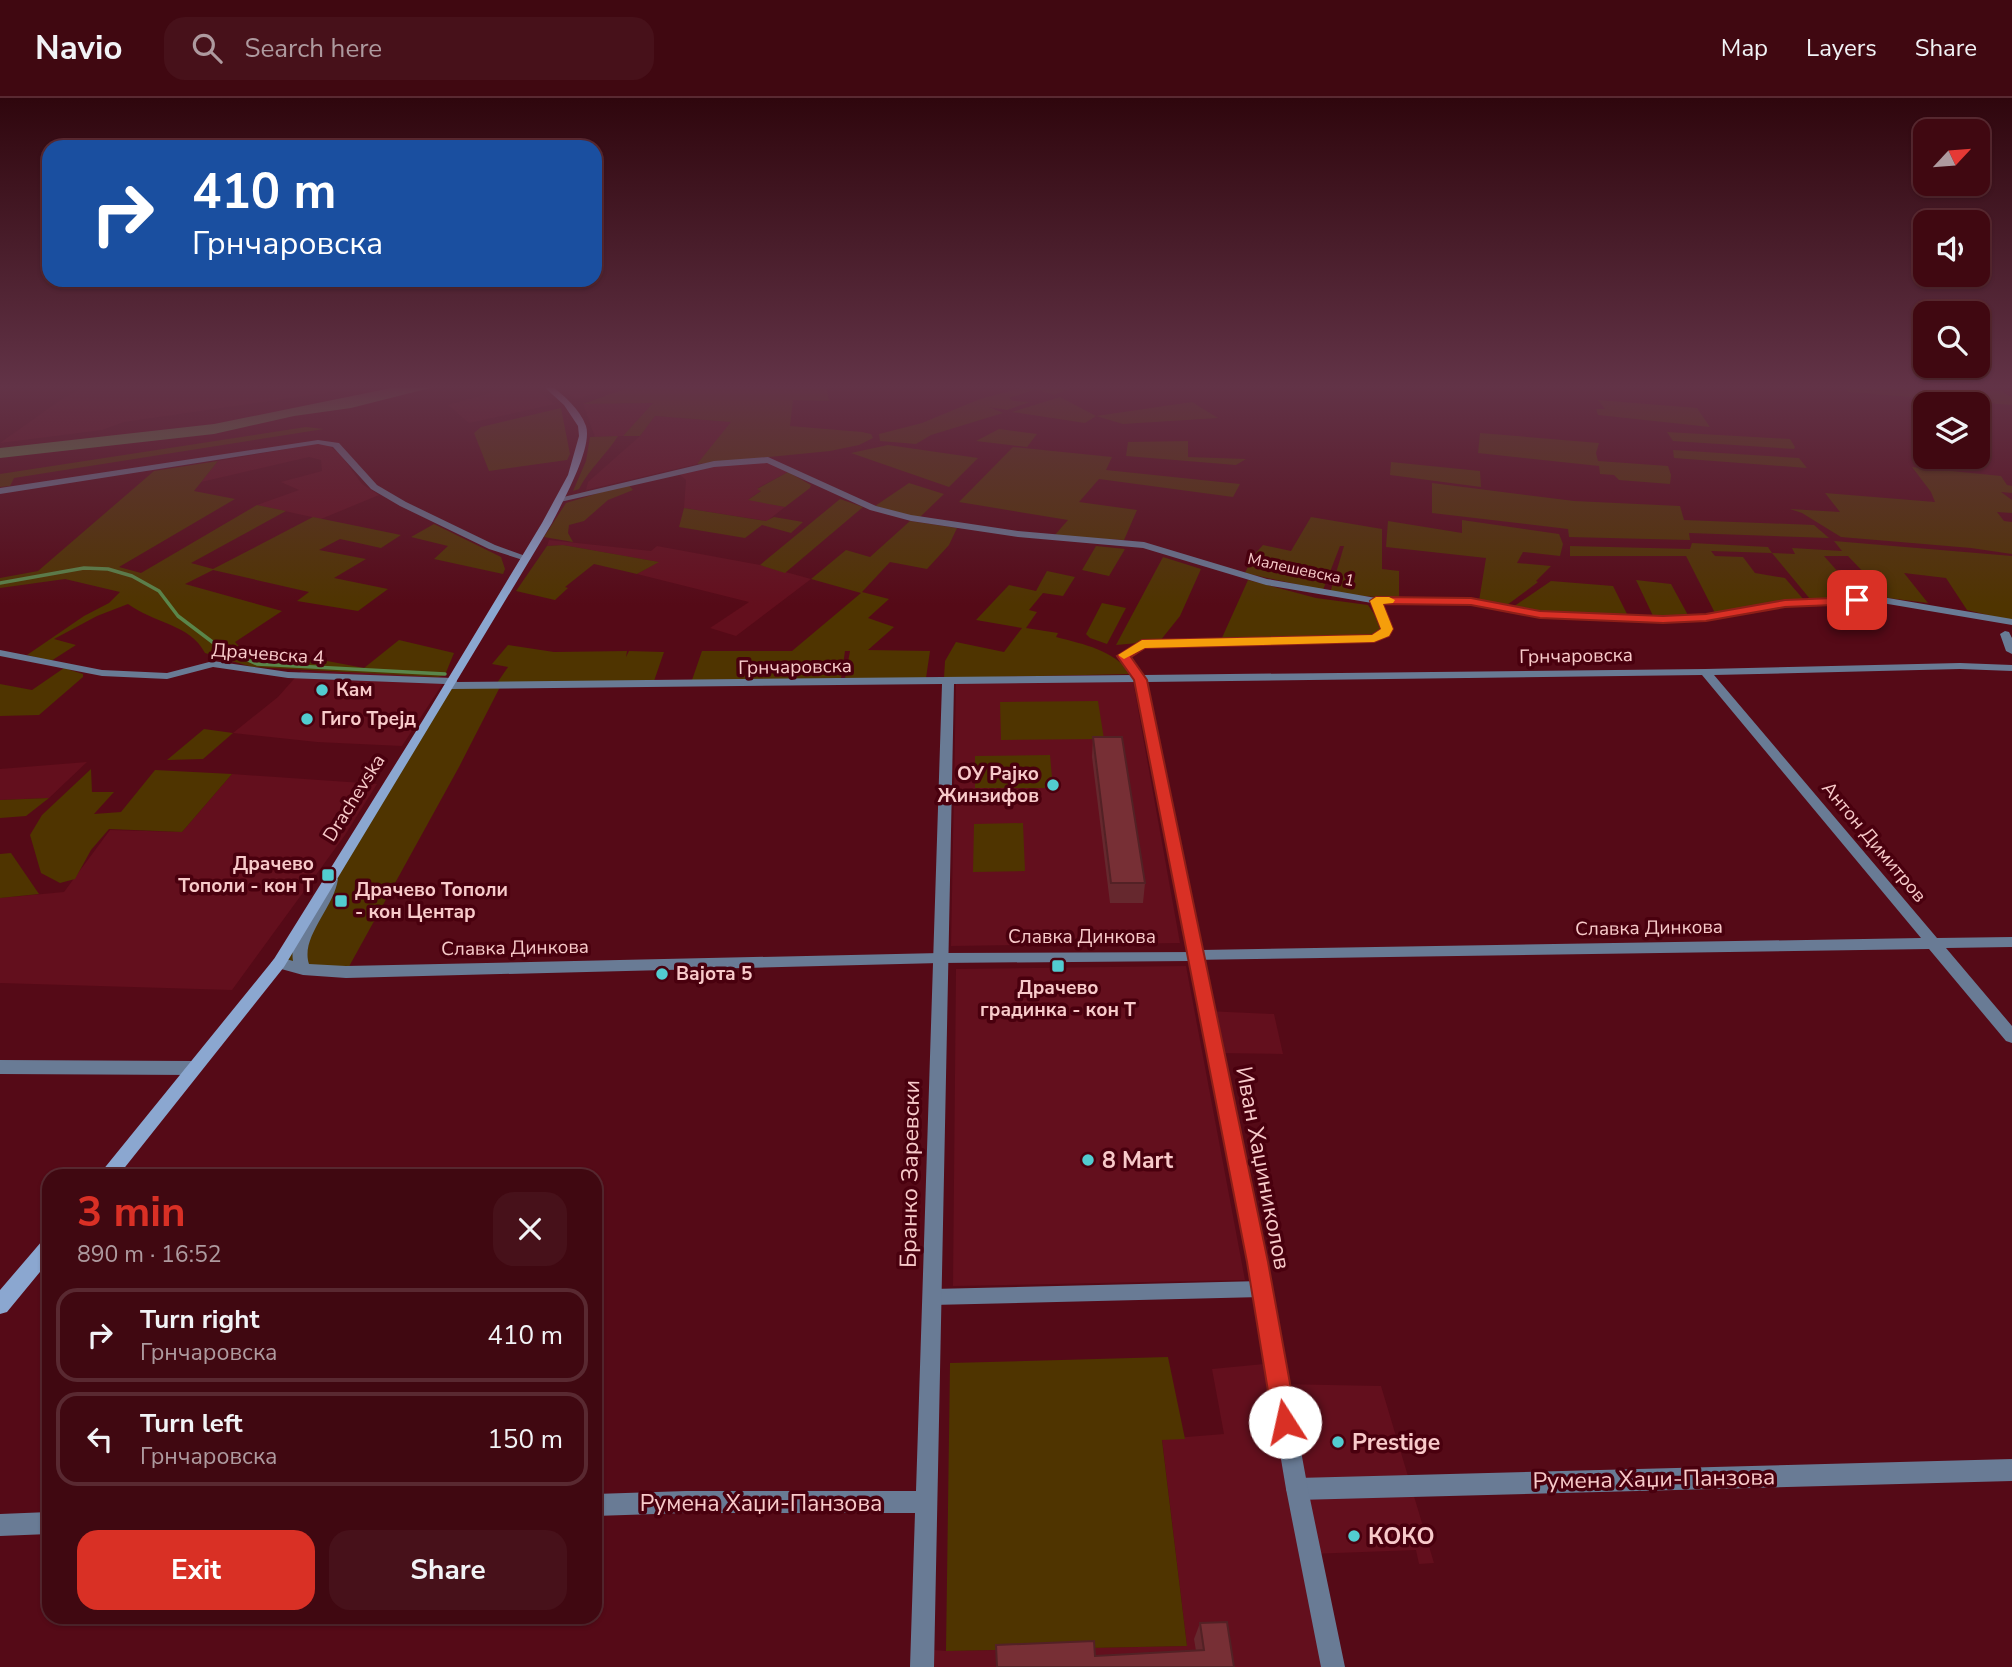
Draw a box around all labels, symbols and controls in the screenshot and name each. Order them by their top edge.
search box [164,17,654,80]
text: Navio [35,26,122,71]
icon: search [188,29,226,67]
text: Search here [244,31,382,66]
text: Map [1721,32,1768,64]
text: Layers [1806,32,1877,64]
text: Share [1915,32,1977,64]
north arrow [1913,119,1990,196]
map controls [1913,119,1990,469]
text: 410 m [192,158,336,225]
icon: right [77,168,168,259]
button: sound [1913,210,1990,287]
text: Грнчаровска [192,222,383,265]
button: search [1913,301,1990,378]
button: layers [1913,392,1990,469]
street label: Малешевска 1 [1246,548,1356,592]
pin [1827,570,1887,630]
icon: arrive [1838,581,1876,619]
street label: Драчевска 4 [211,637,325,671]
street label: Грнчаровска [1519,642,1633,670]
street label: Грнчаровска [738,653,852,681]
place label: Кам [336,677,373,703]
marker: Кам [314,682,330,698]
place label: Гиго Трејд [321,706,416,732]
marker: Гиго Трејд [299,711,315,727]
street label: Drachevska [317,749,391,847]
place label: ОУ Рајко Жинзифов [937,761,1039,809]
street label: Антон Димитров [1816,776,1932,908]
marker: ОУ Рајко Жинзифов [1045,777,1061,793]
place label: Драчево Тополи - кон Т [178,851,314,899]
marker: Драчево Тополи - кон Т [320,867,336,883]
place label: Драчево Тополи - кон Центар [355,877,508,925]
marker: Драчево Тополи - кон Центар [333,893,349,909]
street label: Славка Динкова [1575,914,1723,942]
street label: Славка Динкова [1008,924,1156,950]
street label: Славка Динкова [441,934,589,962]
marker: Драчево градинка - кон Т [1050,958,1066,974]
place label: Вајота 5 [676,961,752,987]
marker: Вајота 5 [654,966,670,982]
place label: Драчево градинка - кон Т [980,975,1136,1023]
street label: Иван Хаџиниколов [1228,1064,1298,1272]
street label: Бранко Заревски [893,1080,927,1268]
place label: 8 Mart [1102,1145,1173,1176]
marker: 8 Mart [1080,1152,1096,1168]
text: 3 min [77,1184,186,1241]
button: close [493,1192,567,1266]
text: 890 m · 16:52 [77,1239,222,1270]
text: Turn right [140,1302,259,1337]
icon: right [81,1316,119,1354]
text: 410 m [487,1318,563,1353]
text: Грнчаровска [140,1337,277,1368]
position arrow [1248,1385,1322,1459]
text: Turn left [140,1406,243,1441]
icon: left [81,1420,119,1458]
text: 150 m [487,1422,563,1457]
place label: Prestige [1352,1427,1440,1458]
marker: Prestige [1330,1434,1346,1450]
text: Грнчаровска [140,1441,277,1472]
street label: Румена Хаџи-Панзова [1532,1461,1776,1497]
street label: Румена Хаџи-Панзова [640,1488,882,1519]
place label: КОКО [1368,1521,1435,1552]
marker: КОКО [1346,1528,1362,1544]
button: Exit [77,1530,315,1610]
button: Share [329,1530,567,1610]

